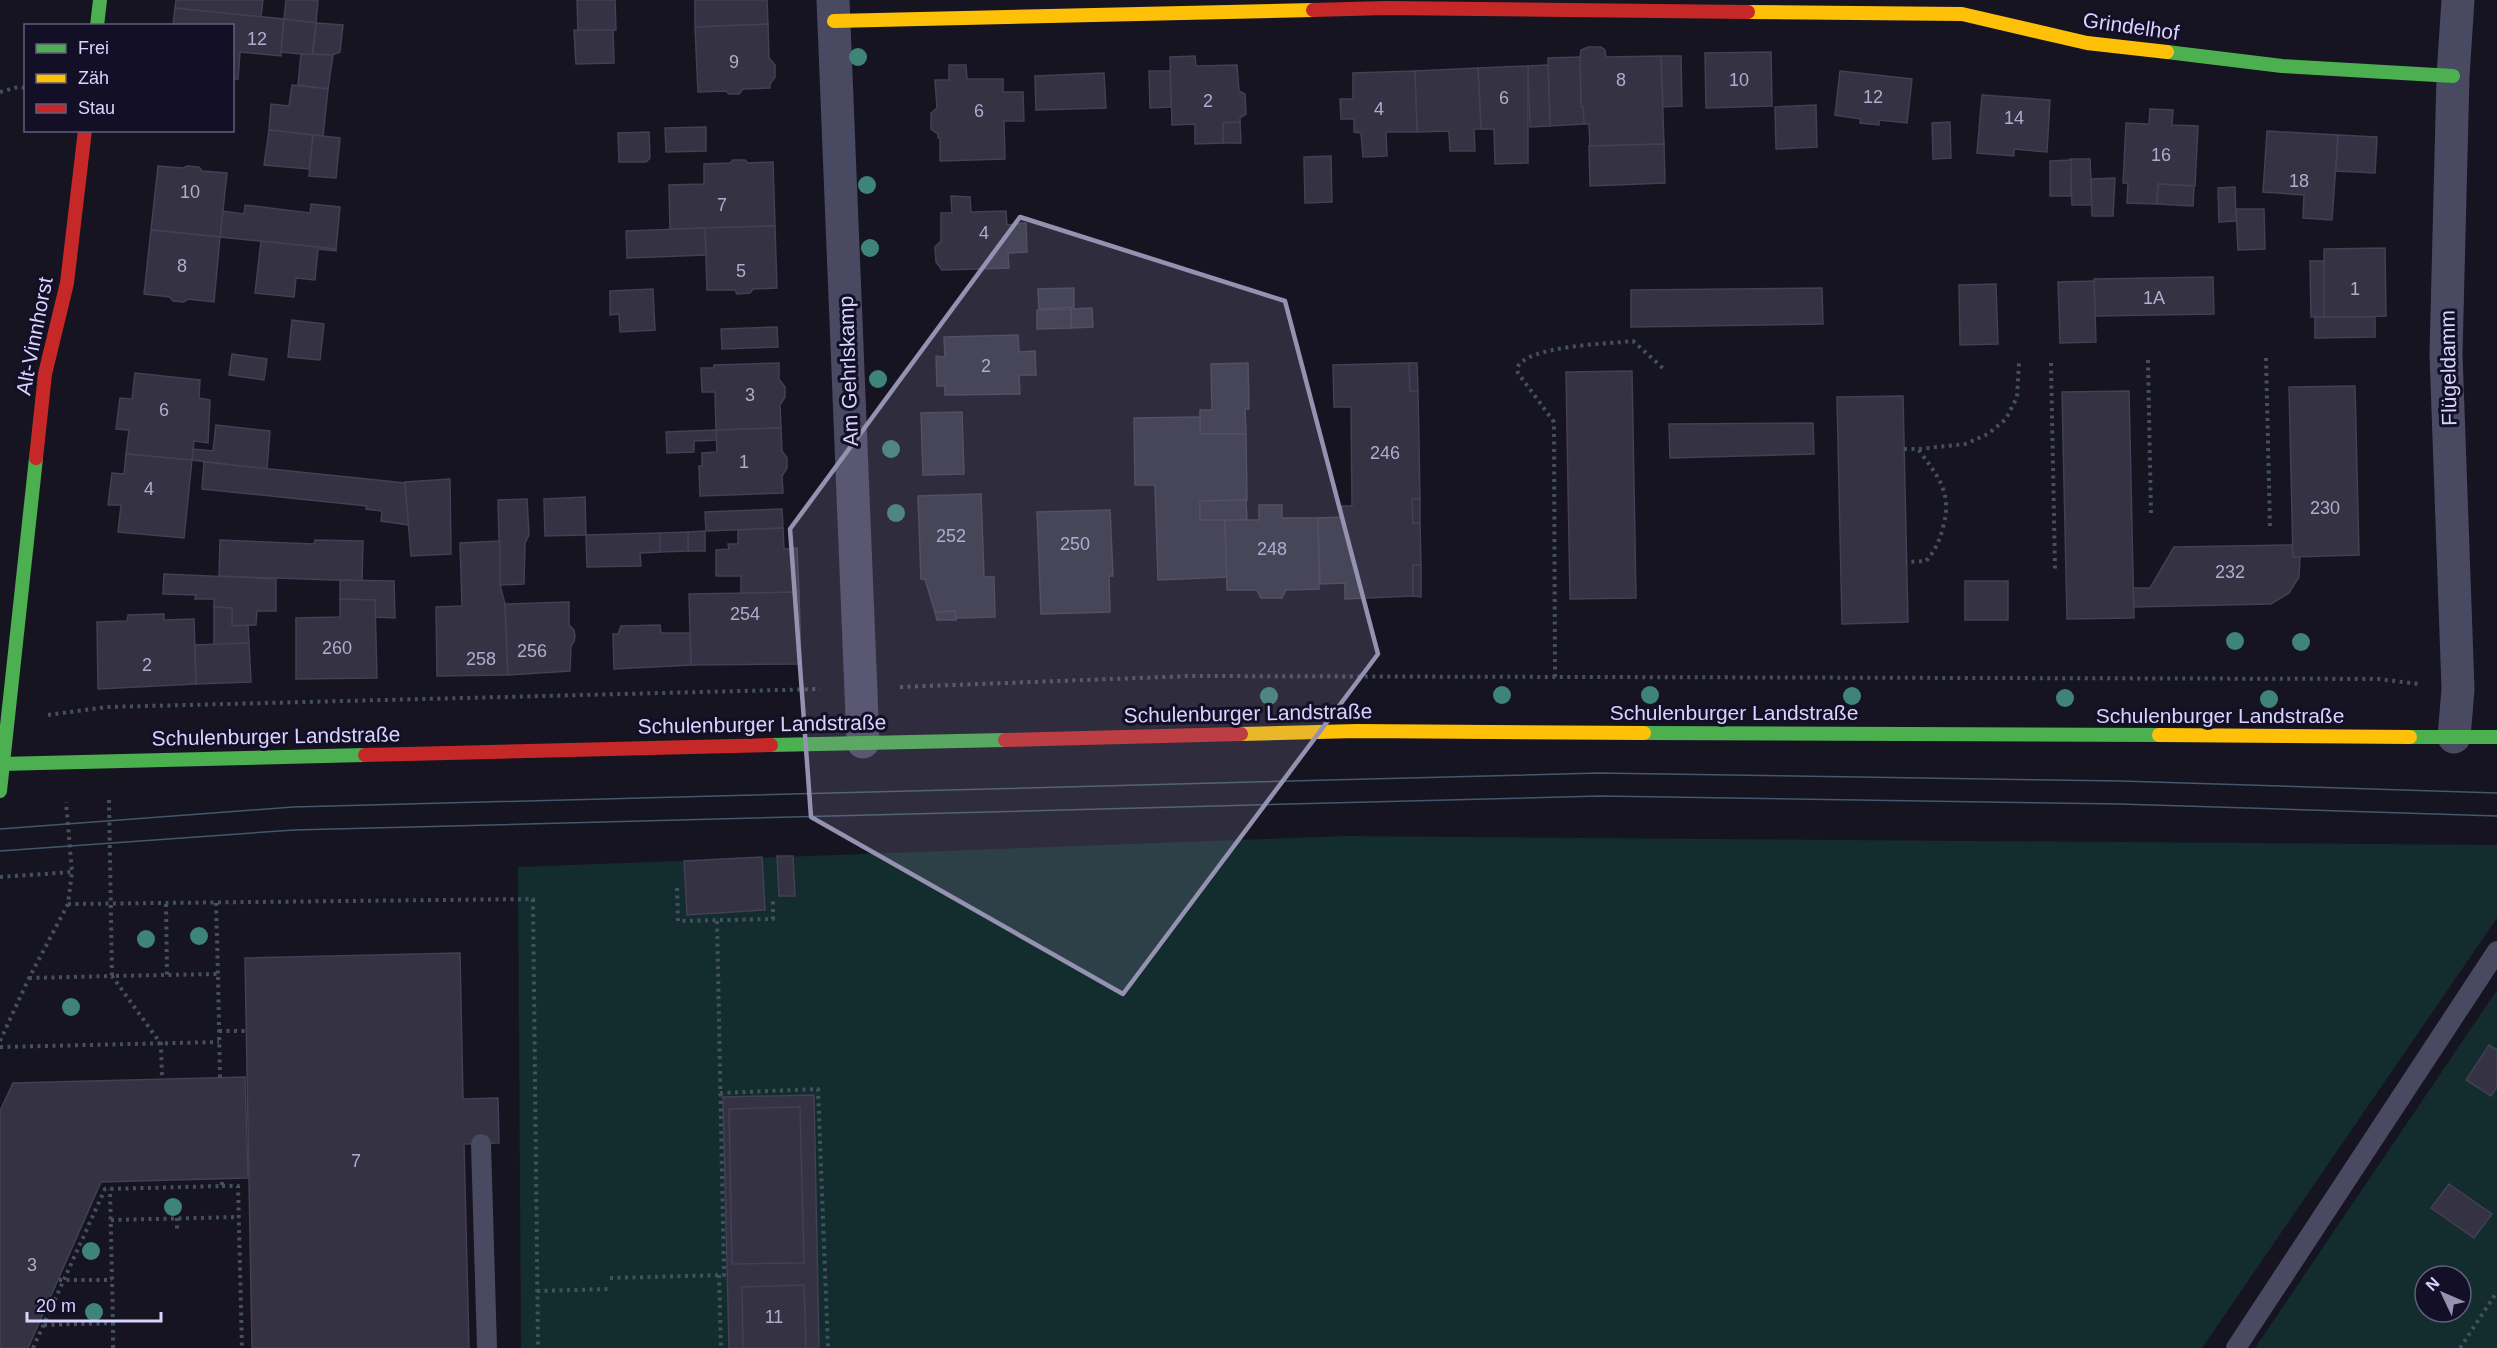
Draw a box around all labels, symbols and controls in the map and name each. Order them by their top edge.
street label: Grindelhof [2081,8,2181,44]
legend [24,24,234,132]
house number: 12 [247,29,267,49]
text: Frei [78,38,109,58]
house number: 9 [729,52,739,72]
text: Zäh [78,68,109,88]
house number: 8 [1616,70,1626,90]
house number: 10 [1729,70,1749,90]
house number: 12 [1863,87,1883,107]
house number: 6 [1499,88,1509,108]
house number: 2 [1203,91,1213,111]
text: Stau [78,98,115,118]
house number: 4 [1374,99,1384,119]
house number: 6 [974,101,984,121]
house number: 14 [2004,108,2024,128]
house number: 16 [2151,145,2171,165]
house number: 18 [2289,171,2309,191]
house number: 10 [180,182,200,202]
house number: 7 [717,195,727,215]
house number: 4 [979,223,989,243]
house number: 8 [177,256,187,276]
house number: 5 [736,261,746,281]
street label: Alt-Vinnhorst [11,275,57,397]
house number: 1 [2350,279,2360,299]
house number: 1A [2143,288,2165,308]
street label: Am Gehrlskamp [834,295,862,447]
street label: Flügeldamm [2435,310,2461,426]
house number: 2 [981,356,991,376]
house number: 3 [745,385,755,405]
house number: 6 [159,400,169,420]
house number: 246 [1370,443,1400,463]
house number: 1 [739,452,749,472]
house number: 4 [144,479,154,499]
house number: 230 [2310,498,2340,518]
house number: 252 [936,526,966,546]
house number: 250 [1060,534,1090,554]
house number: 248 [1257,539,1287,559]
house number: 232 [2215,562,2245,582]
house number: 254 [730,604,760,624]
house number: 260 [322,638,352,658]
house number: 256 [517,641,547,661]
house number: 258 [466,649,496,669]
house number: 2 [142,655,152,675]
street label: Schulenburger Landstraße [1123,699,1373,727]
street label: Schulenburger Landstraße [1610,701,1858,724]
street label: Schulenburger Landstraße [2096,704,2344,727]
street label: Schulenburger Landstraße [637,710,887,738]
street label: Schulenburger Landstraße [151,722,401,750]
house number: 7 [351,1151,361,1171]
house number: 3 [27,1255,37,1275]
north arrow [2413,1264,2473,1324]
text: N [2422,1274,2443,1294]
scale bar [27,1285,160,1323]
text: 20 m [36,1296,76,1316]
house number: 11 [765,1307,783,1327]

